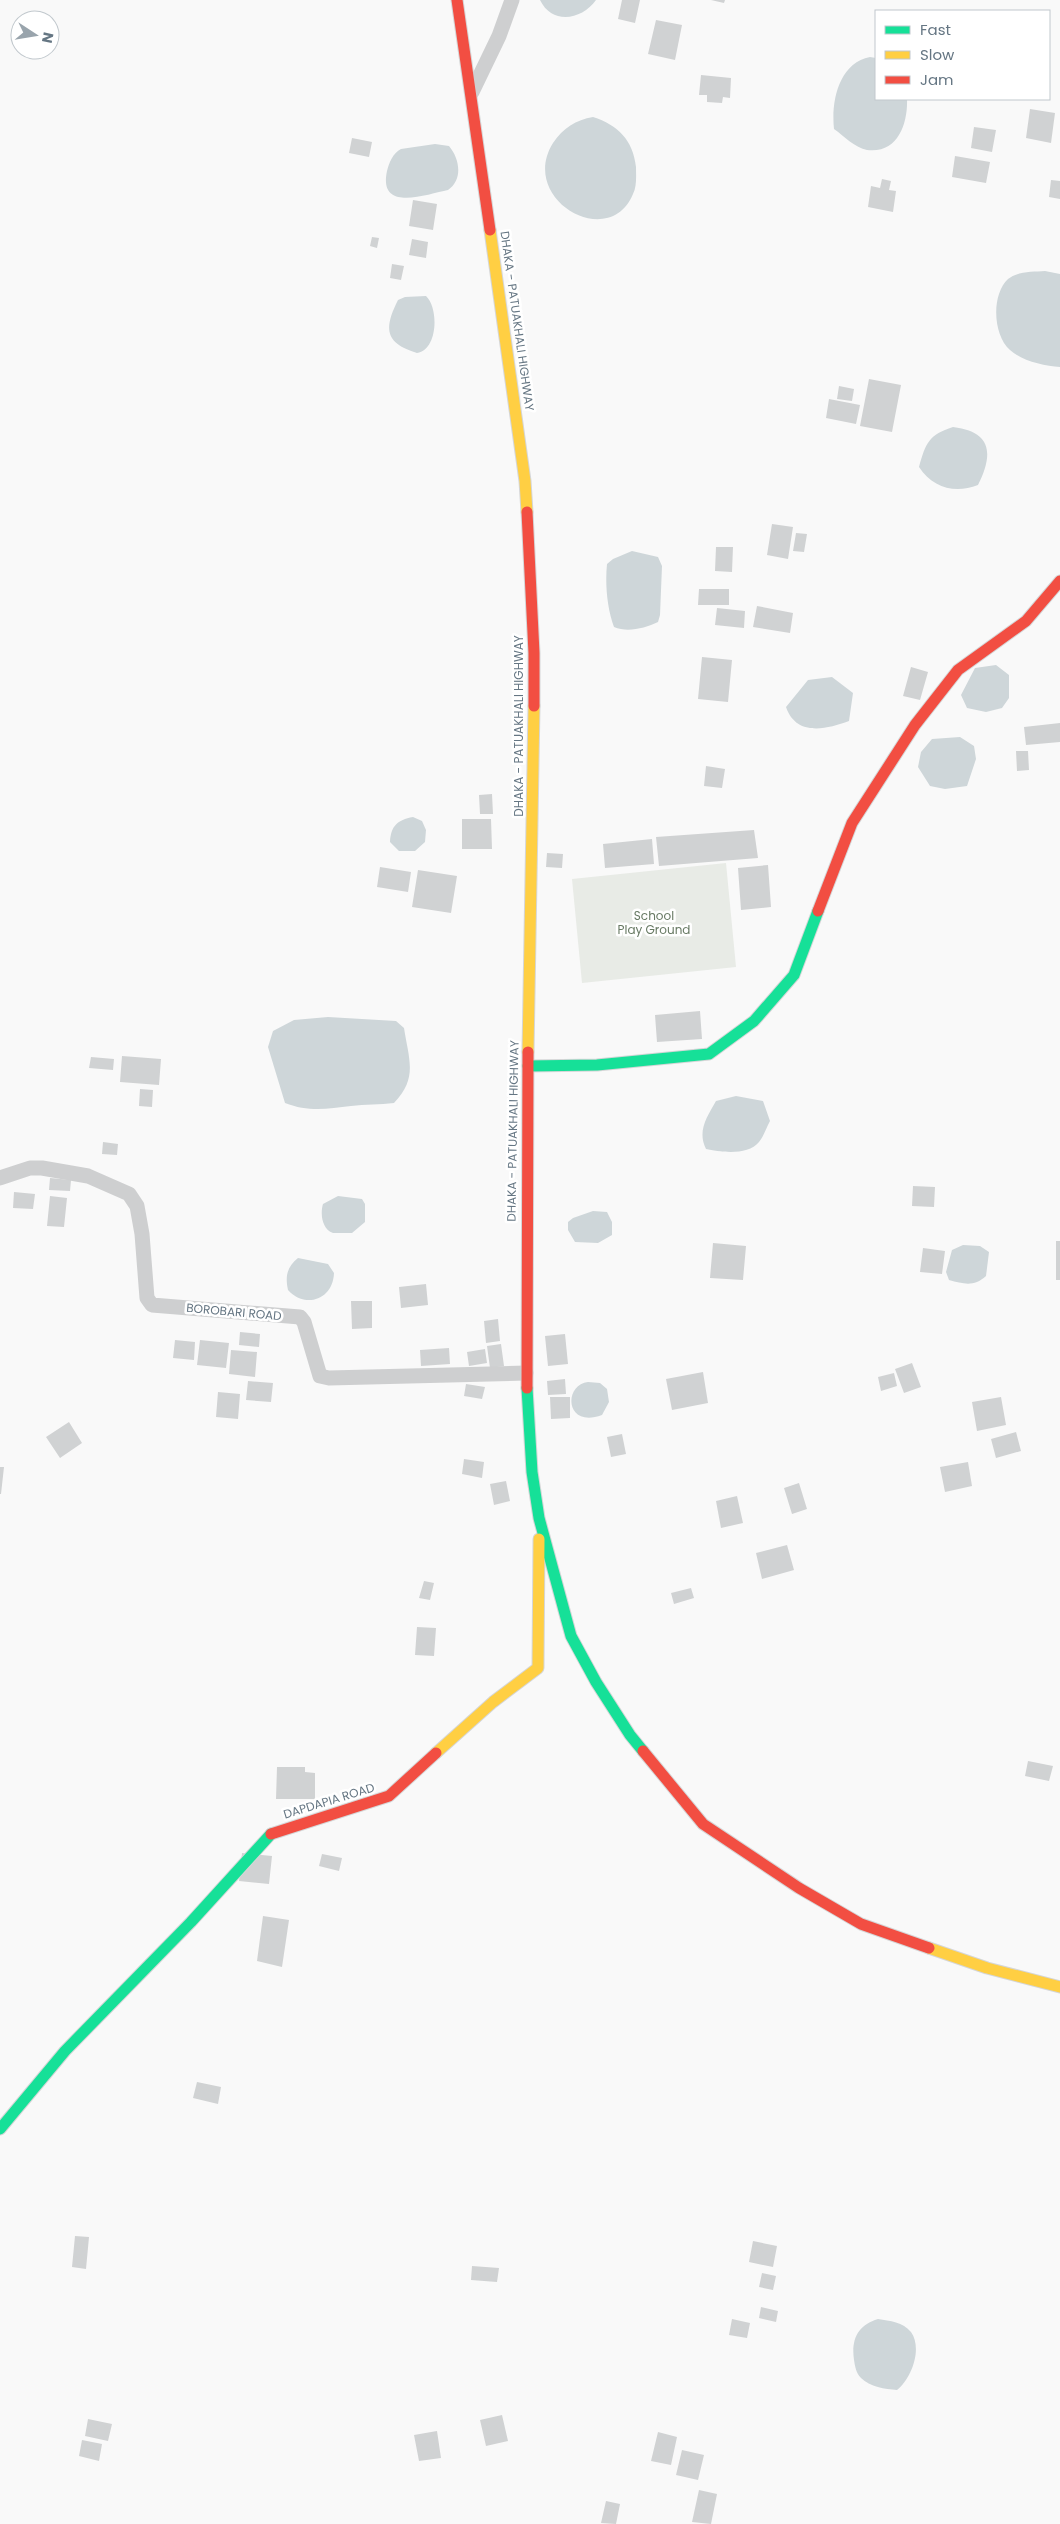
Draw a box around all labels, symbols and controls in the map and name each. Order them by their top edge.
north arrow [10,10,60,60]
legend [875,10,1050,100]
text: Fast [920,19,951,40]
text: N [37,30,59,45]
text: Slow [920,44,955,65]
text: Jam [920,69,954,90]
street label: DHAKA - PATUAKHALI HIGHWAY [496,230,539,412]
street label: DHAKA - PATUAKHALI HIGHWAY [510,635,527,817]
park label: School Play Ground [618,907,690,938]
street label: DHAKA - PATUAKHALI HIGHWAY [502,1040,523,1222]
street label: BOROBARI ROAD [186,1299,282,1324]
street label: DAPDAPIA ROAD [281,1779,377,1822]

